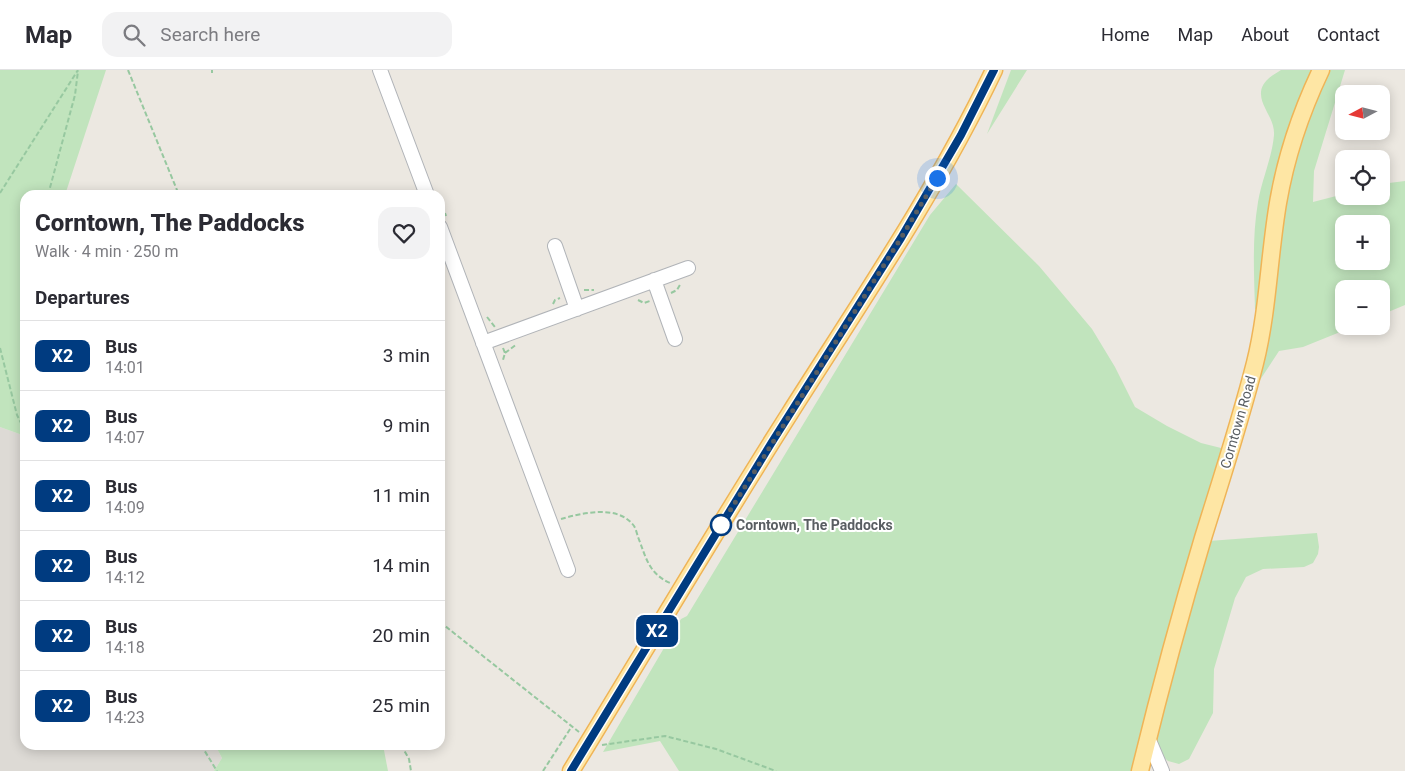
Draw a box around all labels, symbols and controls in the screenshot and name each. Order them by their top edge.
search box [102,12,452,57]
text: Map [25,21,72,49]
icon: search [120,21,148,49]
text: Search here [160,23,260,46]
text: Home [1101,24,1150,45]
text: Map [1178,24,1213,45]
text: About [1241,24,1289,45]
text: Contact [1317,24,1380,45]
north arrow [1335,85,1390,140]
map controls [1335,85,1390,335]
button: locate [1335,150,1390,205]
your location [925,166,950,191]
button: heart [378,207,430,259]
text: Corntown, The Paddocks [35,209,305,237]
button: + [1335,215,1390,270]
text: Walk · 4 min · 250 m [35,242,179,261]
button: − [1335,280,1390,335]
text: Departures [35,286,130,309]
text: Bus [105,335,138,358]
text: 3 min [383,344,430,367]
text: X2 [52,345,73,366]
text: 14:01 [105,358,145,377]
street label: Corntown Road [1217,374,1259,470]
text: Bus [105,405,138,428]
text: 9 min [383,414,430,437]
text: X2 [52,415,73,436]
text: 14:07 [105,428,145,447]
text: Bus [105,475,138,498]
text: 11 min [372,484,430,507]
text: X2 [52,485,73,506]
text: 14:09 [105,498,145,517]
marker: Corntown, The Paddocks [710,514,732,536]
place label: Corntown, The Paddocks [736,517,893,533]
text: Bus [105,545,138,568]
text: 14 min [372,554,430,577]
text: X2 [52,555,73,576]
text: 14:12 [105,568,145,587]
text: Bus [105,615,138,638]
line badge: X2 [634,615,680,647]
text: X2 [646,620,668,641]
text: 20 min [372,624,430,647]
text: X2 [52,625,73,646]
text: 14:18 [105,638,145,657]
text: Bus [105,685,138,708]
text: 25 min [372,694,430,717]
text: X2 [52,695,73,716]
text: 14:23 [105,708,145,727]

